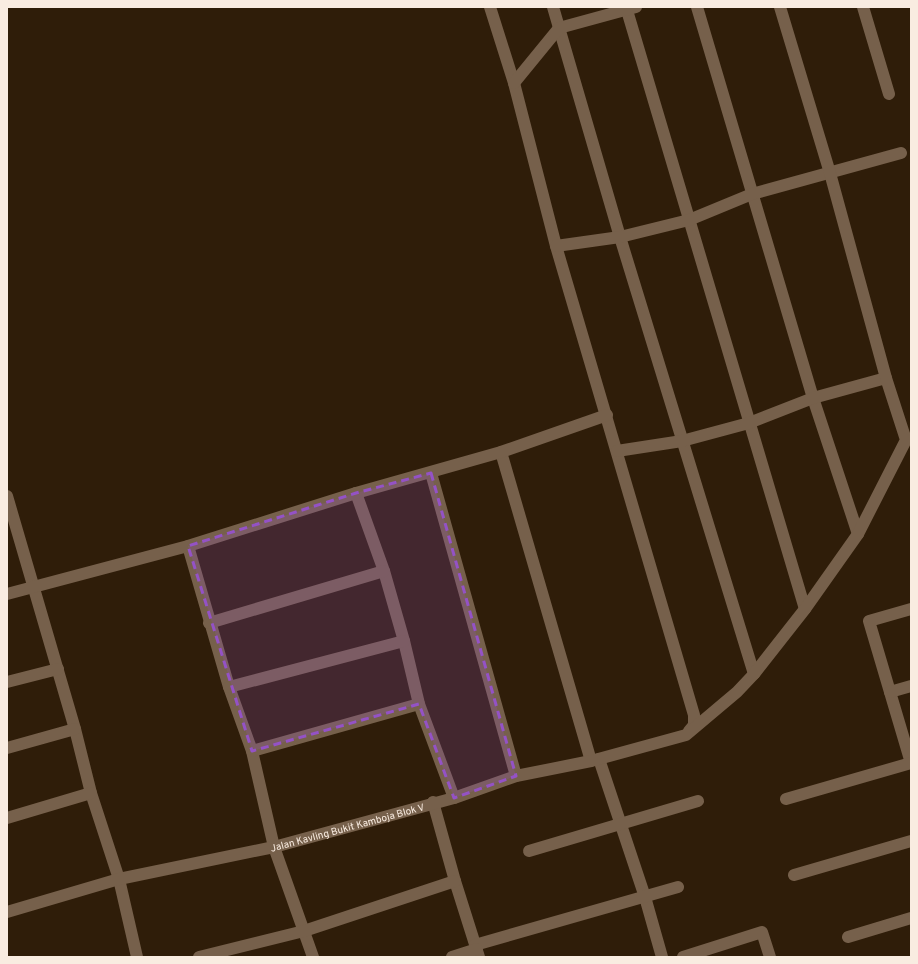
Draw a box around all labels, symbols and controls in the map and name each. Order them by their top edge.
street label: Jalan Kavling Bukit Kamboja Blok V [269,801,427,856]

